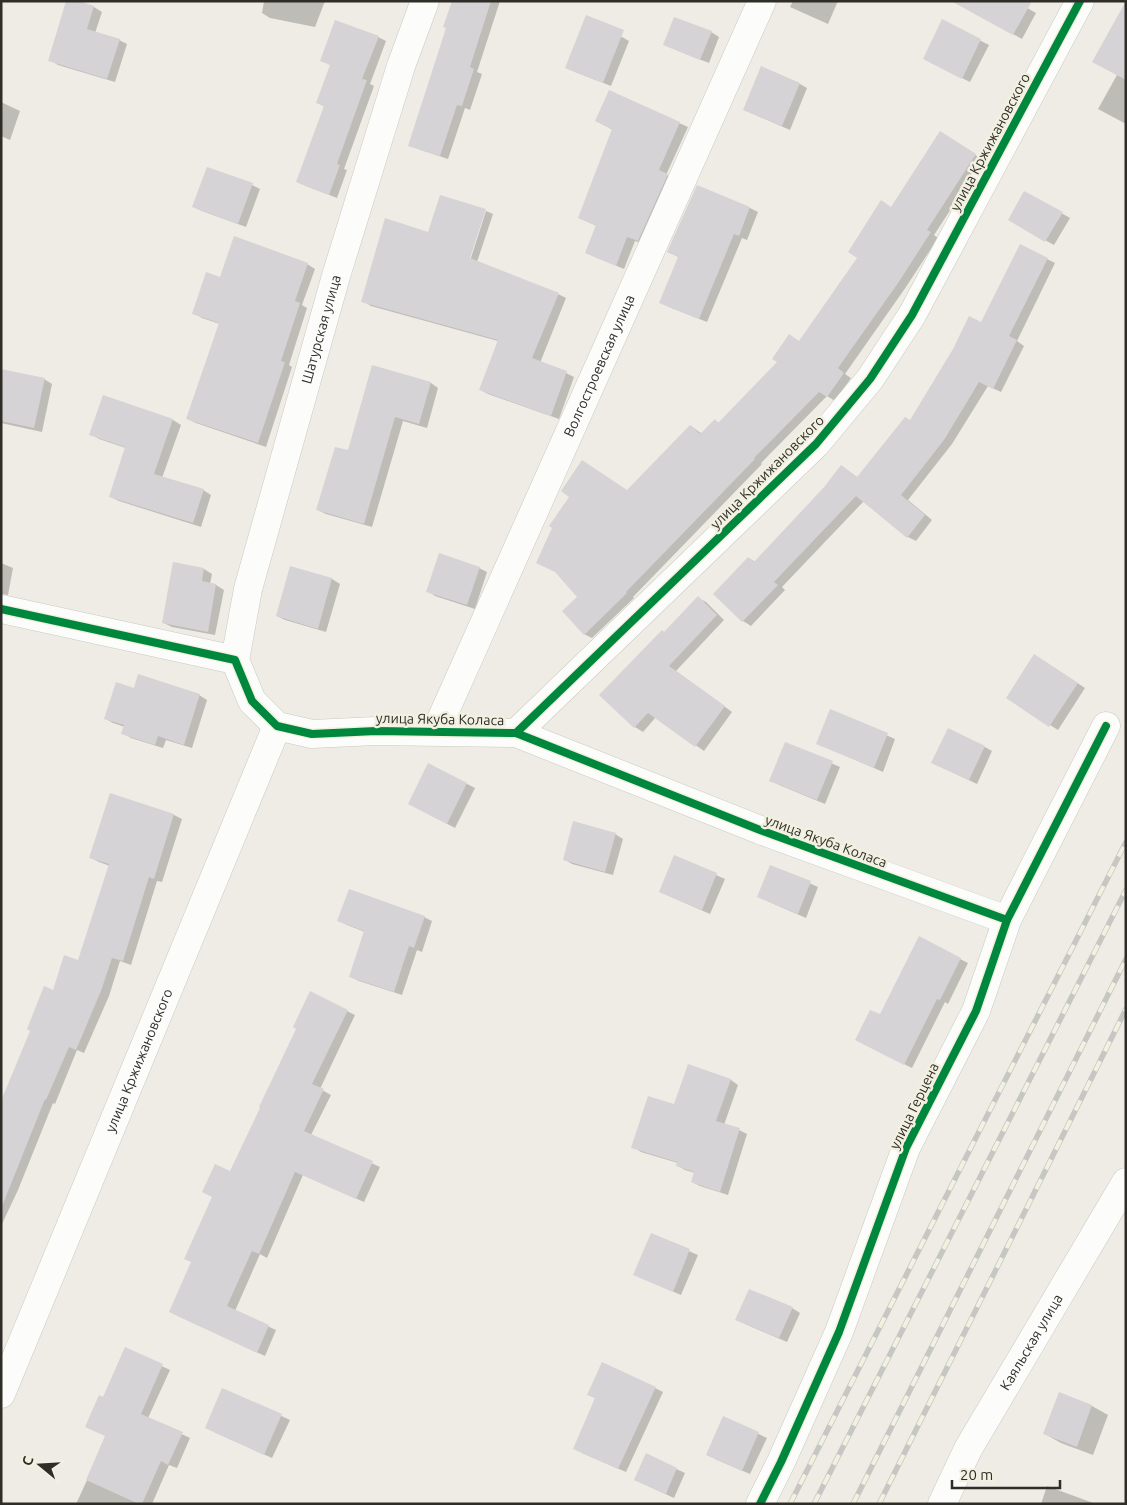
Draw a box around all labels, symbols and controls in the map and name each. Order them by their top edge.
street label: улица Кржижановского [947,70,1033,214]
street label: Шатурская улица [298,273,344,385]
street label: Волгостроевская улица [560,292,638,439]
street label: улица Кржижановского [707,412,827,532]
street label: улица Якуба Коласа [376,710,504,728]
street label: улица Якуба Коласа [763,812,889,870]
street label: улица Кржижановского [102,986,176,1135]
street label: улица Герцена [886,1060,942,1152]
street label: Каяльская улица [997,1291,1066,1393]
north arrow [15,1440,65,1490]
text: С [19,1454,37,1468]
scale bar [952,1458,1060,1490]
text: 20 m [960,1466,993,1483]

